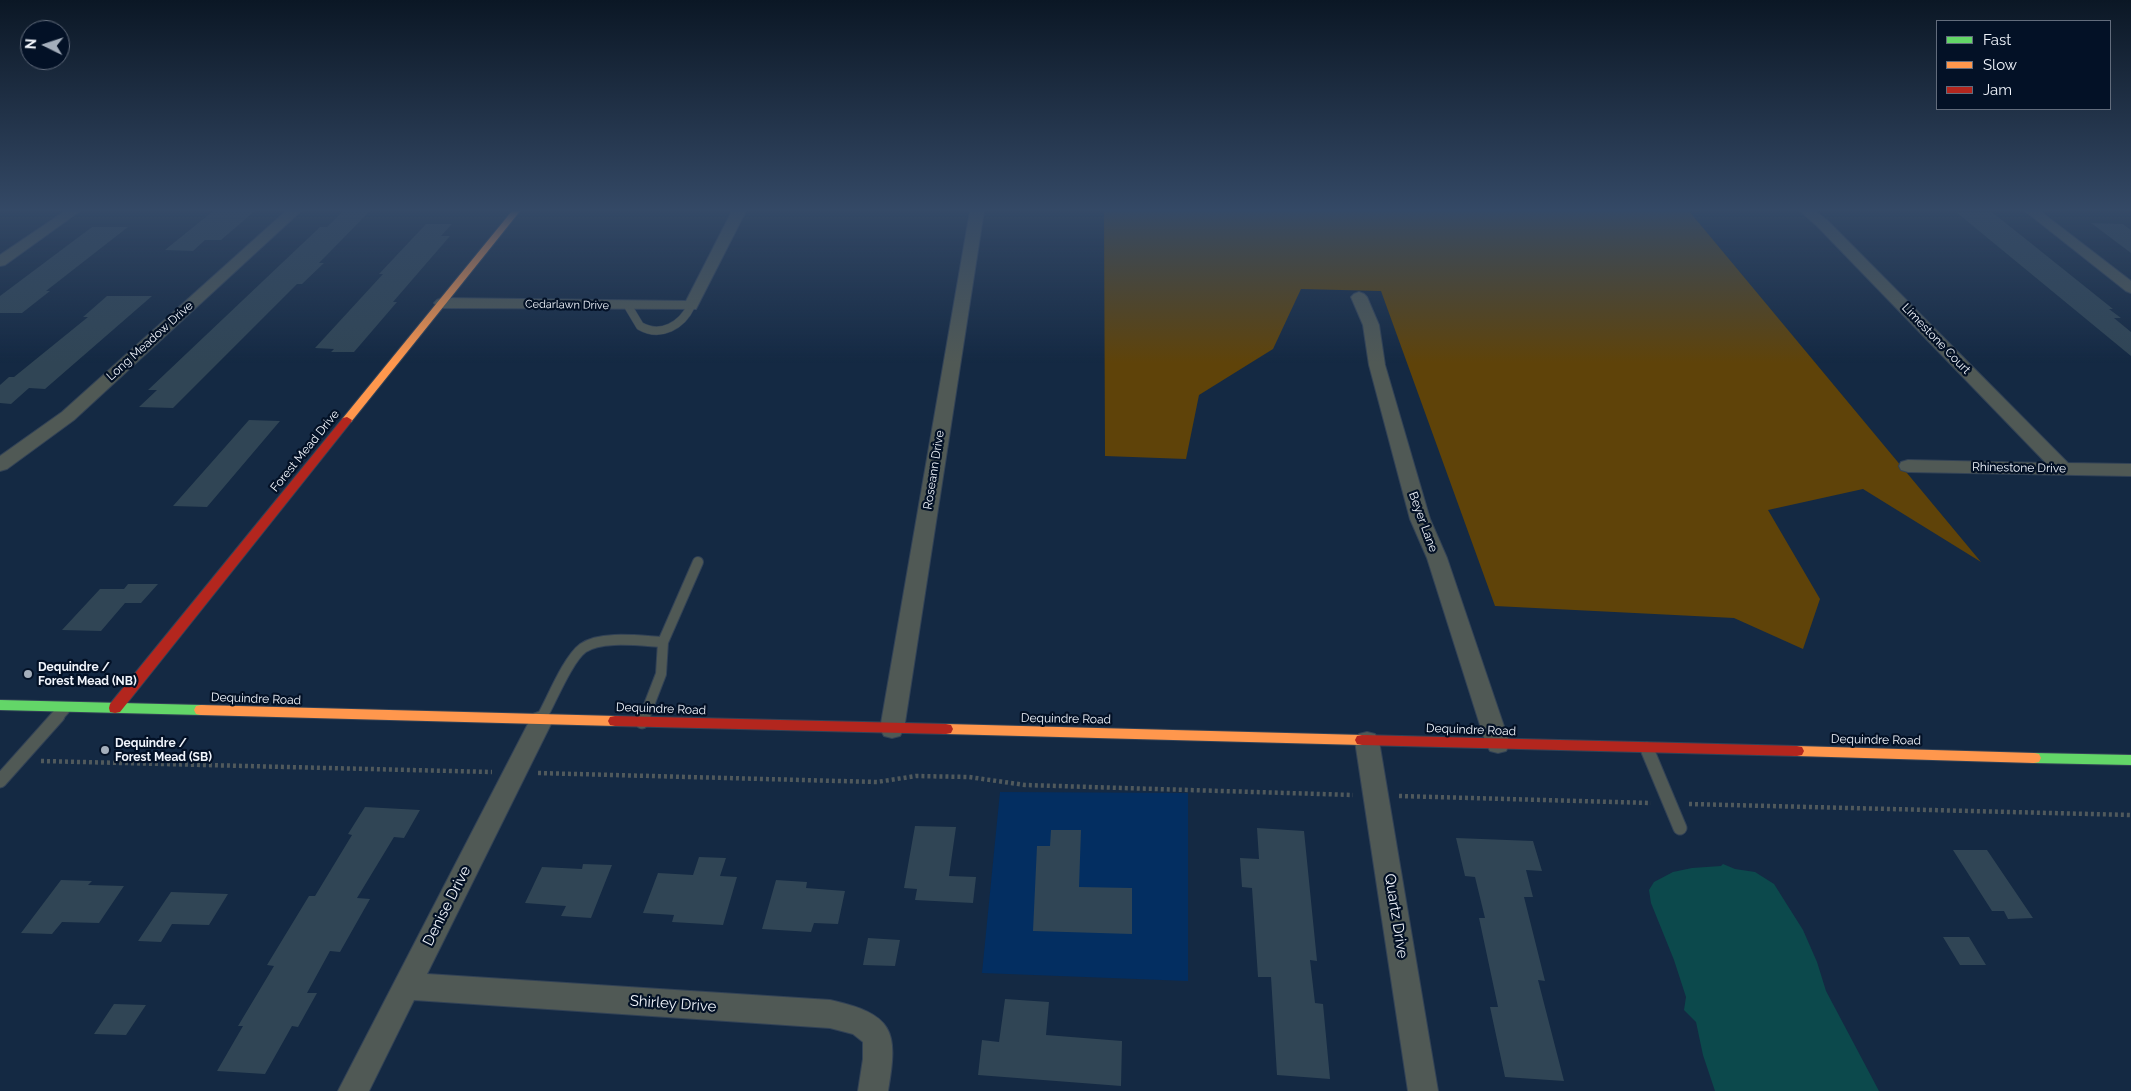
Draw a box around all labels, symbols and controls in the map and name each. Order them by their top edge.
north arrow [20,20,70,70]
legend [1936,20,2111,110]
text: Fast [1983,31,2011,49]
text: N [23,38,39,50]
text: Slow [1983,56,2017,74]
text: Jam [1983,81,2012,99]
street label: Long Meadow Drive [104,298,196,384]
street label: Cedarlawn Drive [525,298,609,312]
street label: Limestone Court [1899,301,1973,377]
street label: Forest Mead Drive [268,407,342,495]
street label: Roseann Drive [921,429,947,511]
street label: Rhinestone Drive [1972,460,2066,476]
street label: Beyer Lane [1405,490,1441,554]
place label: Dequindre / Forest Mead (NB) [38,660,137,688]
marker: Dequindre / Forest Mead (NB) [22,668,34,680]
street label: Dequindre Road [211,690,301,708]
street label: Dequindre Road [616,700,706,718]
street label: Dequindre Road [1021,711,1111,727]
street label: Dequindre Road [1426,721,1516,739]
street label: Dequindre Road [1831,732,1921,748]
place label: Dequindre / Forest Mead (SB) [115,736,212,764]
marker: Dequindre / Forest Mead (SB) [99,744,111,756]
street label: Denise Drive [419,863,475,949]
street label: Quartz Drive [1380,872,1412,960]
street label: Shirley Drive [629,992,717,1016]

